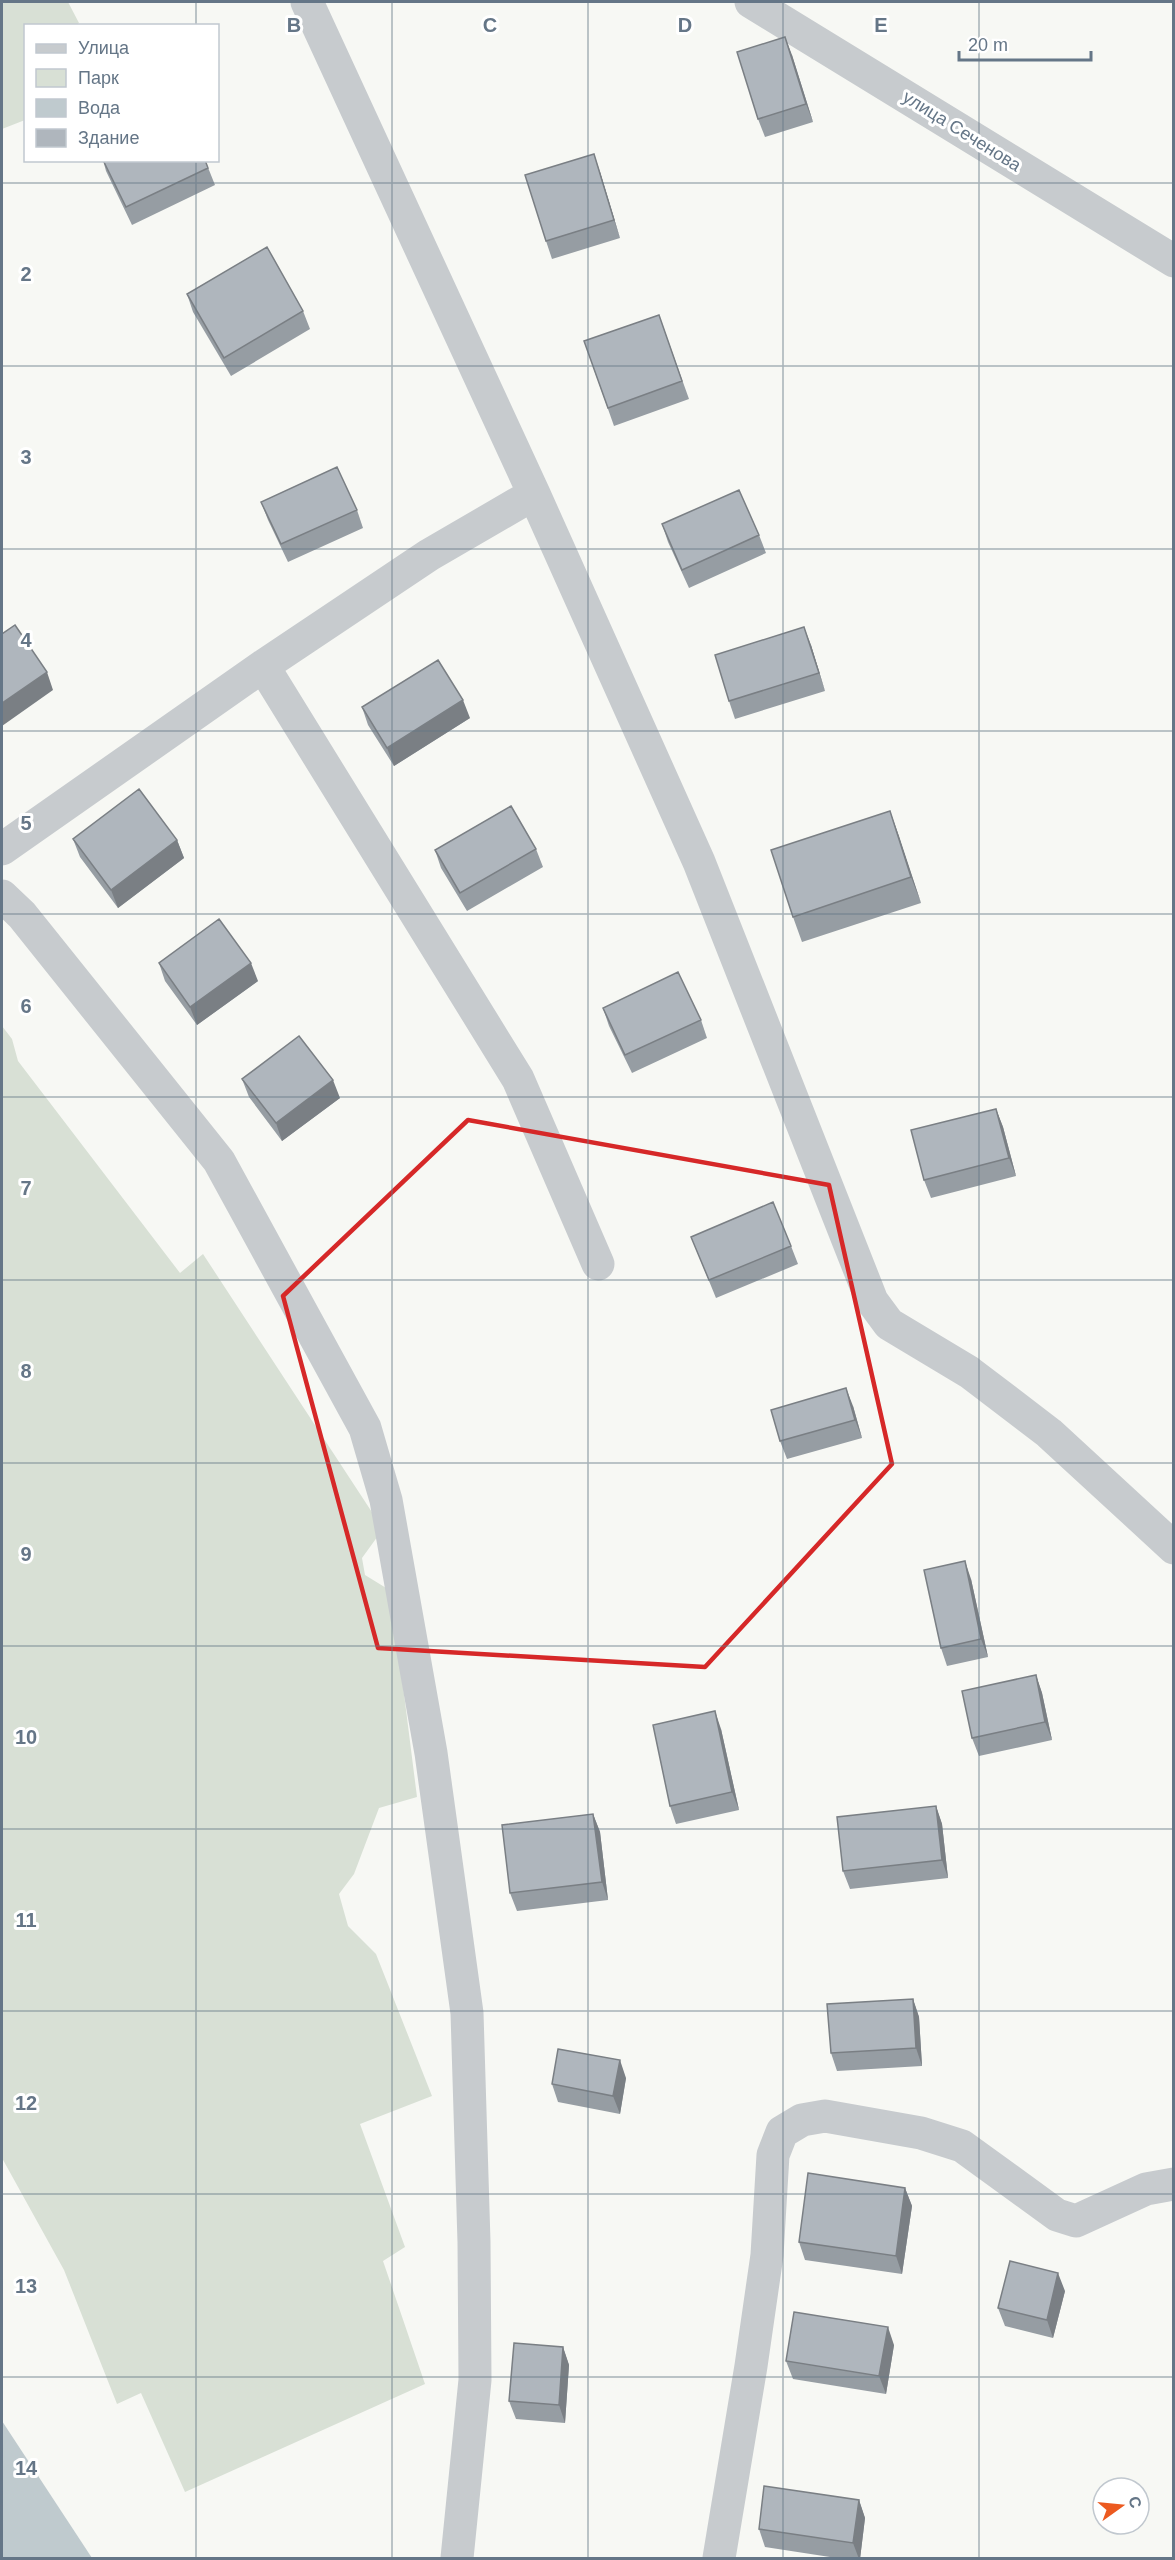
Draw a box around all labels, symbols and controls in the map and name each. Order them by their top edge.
text: B [287,14,301,36]
text: C [483,14,497,36]
text: D [678,14,692,36]
text: E [874,14,888,36]
legend [24,24,219,162]
scale bar [959,24,1091,62]
text: 20 m [968,35,1008,55]
text: Улица [78,38,130,58]
text: Парк [78,68,119,88]
street label: улица Сеченова [899,87,1026,176]
text: Вода [78,98,121,118]
text: Здание [78,128,139,148]
text: 2 [20,263,32,285]
text: 3 [20,446,32,468]
text: 4 [20,629,32,651]
text: 5 [20,812,32,834]
text: 6 [20,995,32,1017]
text: 7 [20,1177,32,1199]
text: 8 [20,1360,32,1382]
text: 9 [20,1543,32,1565]
text: 10 [15,1726,37,1748]
text: 11 [15,1909,37,1931]
text: 12 [15,2092,37,2114]
text: 13 [15,2275,37,2297]
text: 14 [15,2457,38,2479]
north arrow [1091,2476,1151,2536]
text: С [1125,2494,1145,2510]

